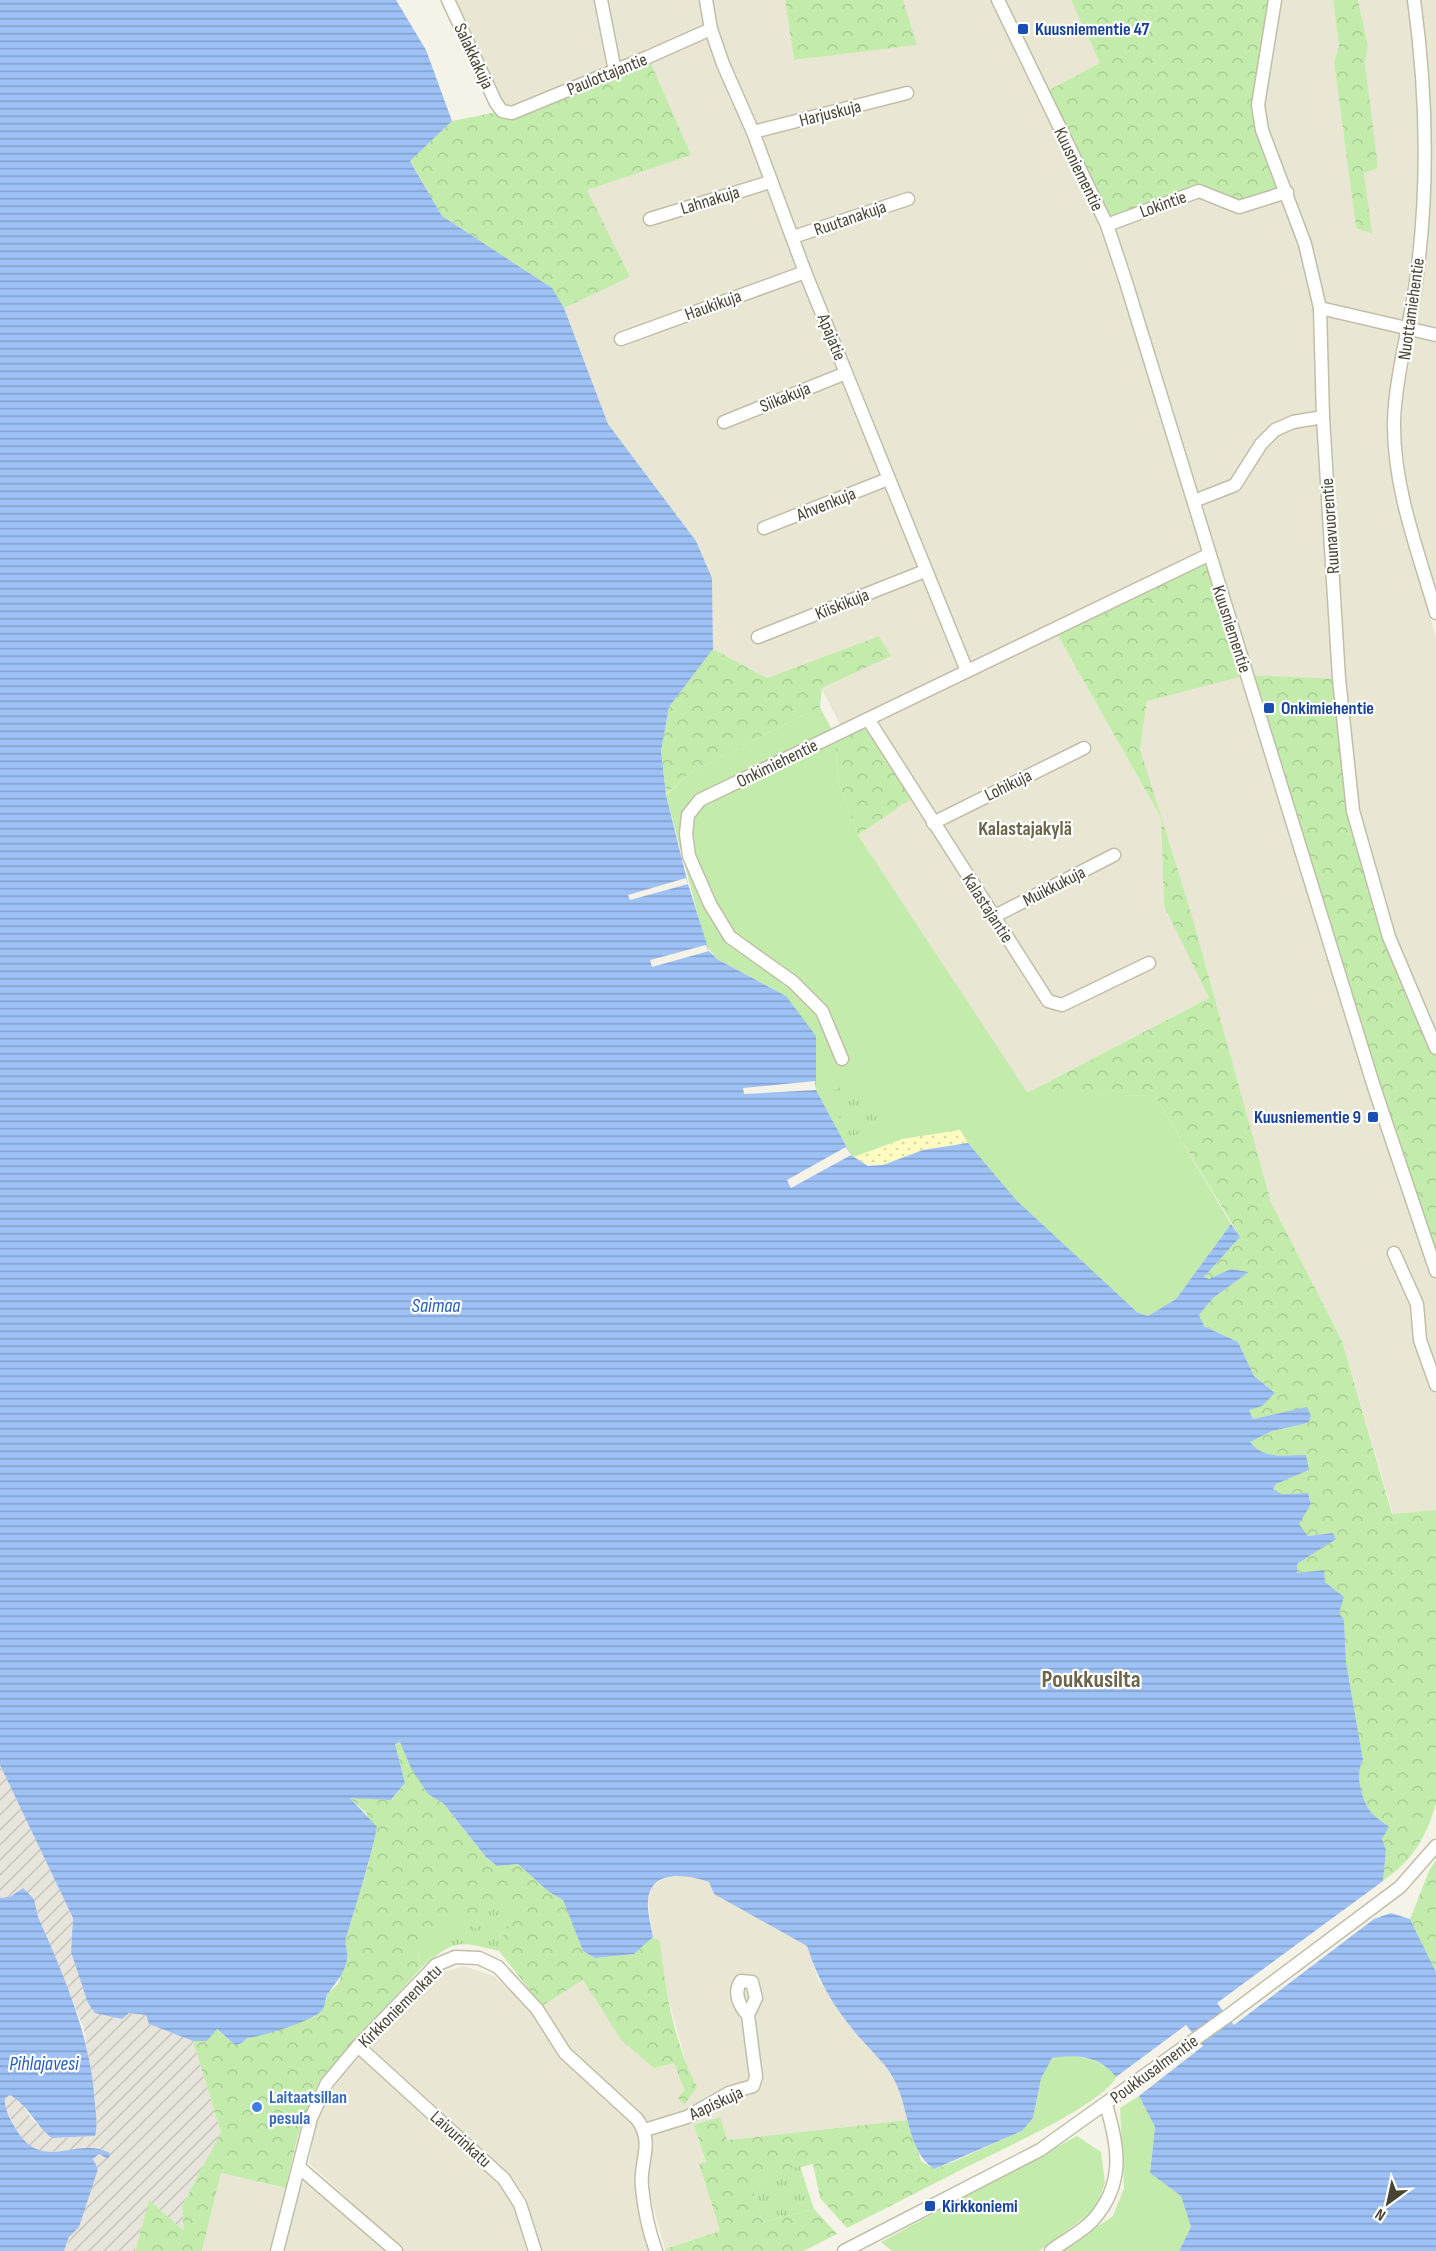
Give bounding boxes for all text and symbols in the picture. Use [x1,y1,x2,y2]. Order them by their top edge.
place label: Kuusniementie 47 [1035,19,1150,40]
street label: Salakkakuja [449,20,498,92]
marker: Kuusniementie 47 [1016,22,1030,36]
street label: Paulottajantie [564,49,650,100]
street label: Harjuskuja [797,96,863,131]
street label: Kuusniementie [1049,124,1108,214]
street label: Lahnakuja [678,182,742,219]
street label: Lokintie [1137,186,1189,223]
street label: Ruutanakuja [811,196,889,241]
street label: Nuottamiehentie [1394,257,1429,362]
street label: Haukikuja [682,286,744,325]
street label: Apajatie [812,310,850,364]
street label: Siikakuja [757,378,814,417]
street label: Ruunavuorentie [1317,477,1344,575]
street label: Ahvenkuja [793,483,859,526]
street label: Kuusniementie [1208,583,1255,675]
street label: Kiiskikuja [812,584,872,625]
place label: Onkimiehentie [1281,698,1374,719]
marker: Onkimiehentie [1262,701,1276,715]
street label: Onkimiehentie [733,735,821,792]
street label: Lohikuja [981,765,1035,806]
district label: Kalastajakylä [978,817,1072,841]
street label: Muikkukuja [1019,862,1089,911]
street label: Kalastajantie [958,870,1018,947]
place label: Kuusniementie 9 [1254,1107,1361,1128]
marker: Kuusniementie 9 [1366,1110,1380,1124]
water label: Saimaa [412,1294,460,1318]
district label: Poukkusilta [1041,1665,1141,1694]
street label: Kirkkoniemenkatu [354,1960,446,2052]
street label: Poukkusalmentie [1106,2031,1202,2108]
water label: Pihlajavesi [9,2052,80,2076]
street label: Aapiskuja [685,2082,746,2125]
place label: Laitaatsillan pesula [269,2087,347,2129]
marker: Laitaatsillan pesula [250,2100,264,2114]
street label: Laivurinkatu [426,2107,495,2172]
north arrow [1358,2173,1418,2233]
place label: Kirkkoniemi [942,2196,1018,2217]
marker: Kirkkoniemi [923,2199,937,2213]
text: N [1372,2204,1389,2225]

